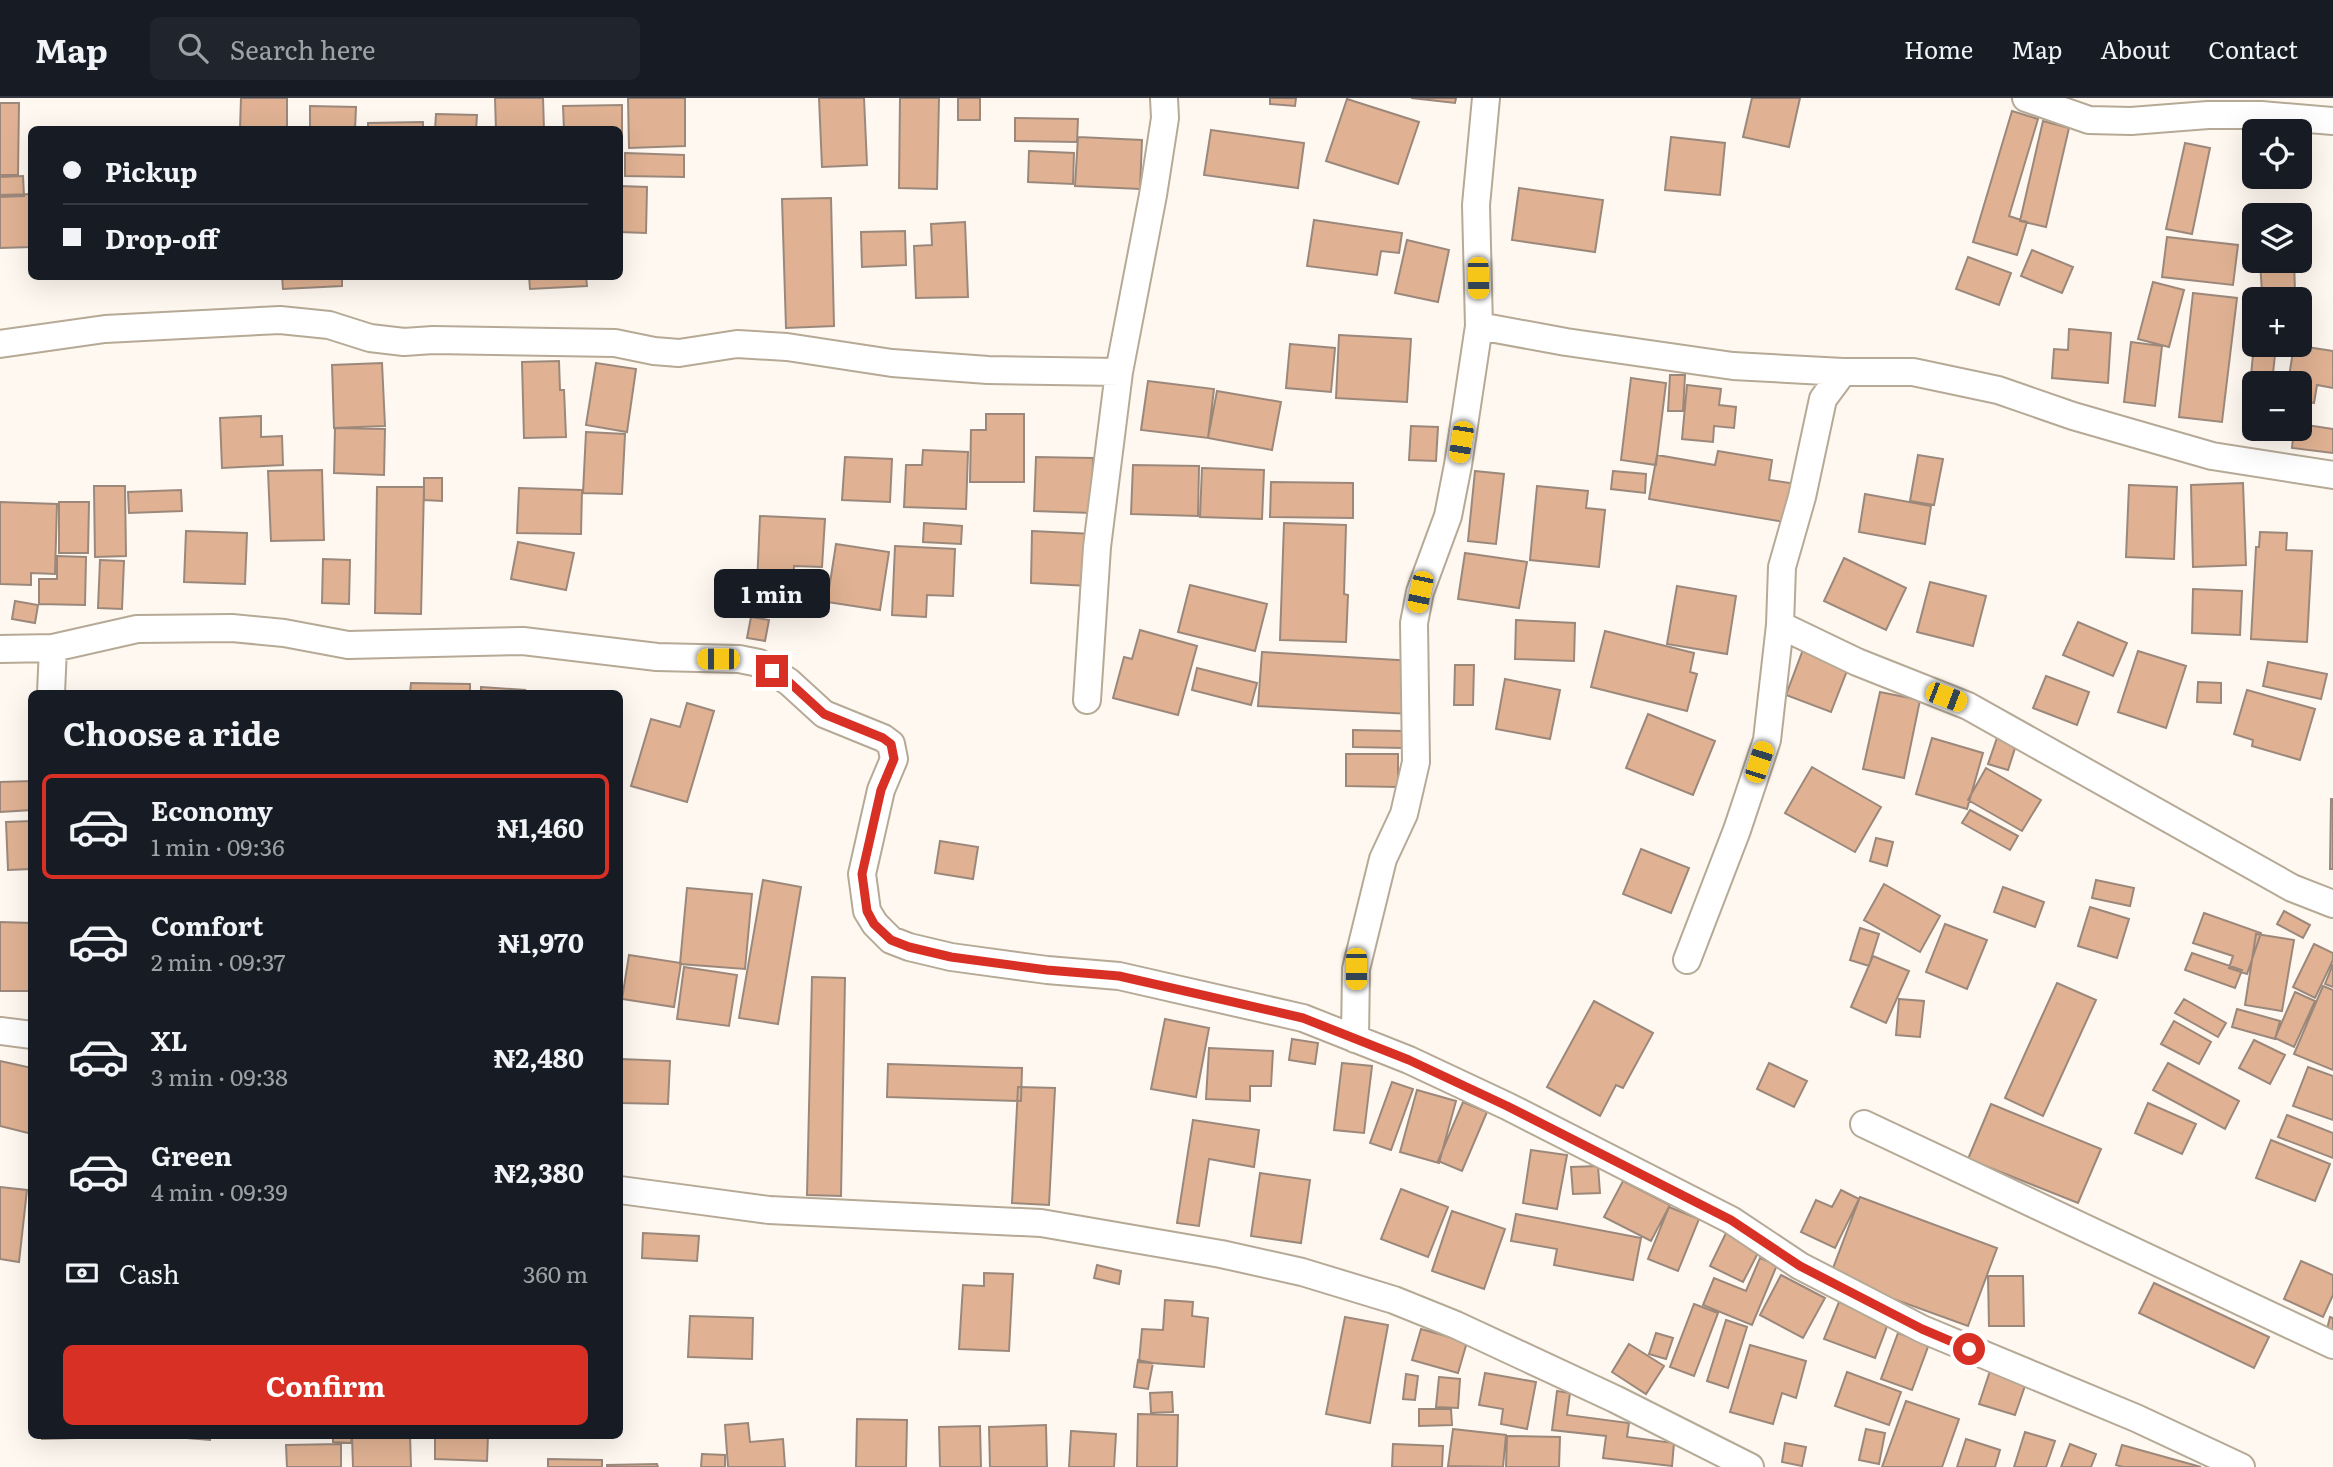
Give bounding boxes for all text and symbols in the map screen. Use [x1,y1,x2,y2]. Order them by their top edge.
search box [150,17,640,80]
text: Map [35,24,108,73]
icon: search [174,29,212,67]
text: Search here [230,29,376,68]
text: Home [1904,31,1973,66]
text: Map [2011,31,2062,66]
text: About [2100,31,2170,66]
text: Contact [2208,31,2298,66]
map controls [2242,119,2312,441]
button: locate [2242,119,2312,189]
text: Pickup [105,151,197,190]
button: layers [2242,203,2312,273]
text: Drop-off [105,218,218,257]
car [1468,257,1489,299]
button: + [2242,287,2312,357]
button: − [2242,371,2312,441]
car [1448,420,1475,464]
car [1406,569,1435,615]
callout: 1 min [714,570,830,618]
text: 1 min [741,576,803,610]
car [698,649,740,670]
route end [756,655,788,687]
car [1923,680,1970,714]
text: Choose a ride [63,708,280,756]
car [1743,739,1776,785]
text: Economy [151,790,273,829]
icon: car [67,795,130,858]
text: ₦1,460 [497,807,584,846]
text: 1 min · 09:36 [151,829,285,863]
text: Comfort [151,905,263,944]
icon: car [67,910,130,973]
text: ₦1,970 [498,922,584,961]
text: 2 min · 09:37 [151,944,286,978]
car [1346,948,1367,990]
text: XL [151,1020,188,1059]
icon: car [67,1025,130,1088]
text: ₦2,480 [494,1037,584,1076]
text: 3 min · 09:38 [151,1059,288,1093]
text: Green [151,1135,232,1174]
icon: car [67,1140,130,1203]
text: ₦2,380 [494,1152,584,1191]
text: 4 min · 09:39 [151,1174,288,1208]
text: Cash [119,1253,180,1292]
icon: cash [63,1254,101,1292]
text: 360 m [523,1256,588,1290]
route start [1953,1333,1985,1365]
button: Confirm [63,1345,588,1425]

